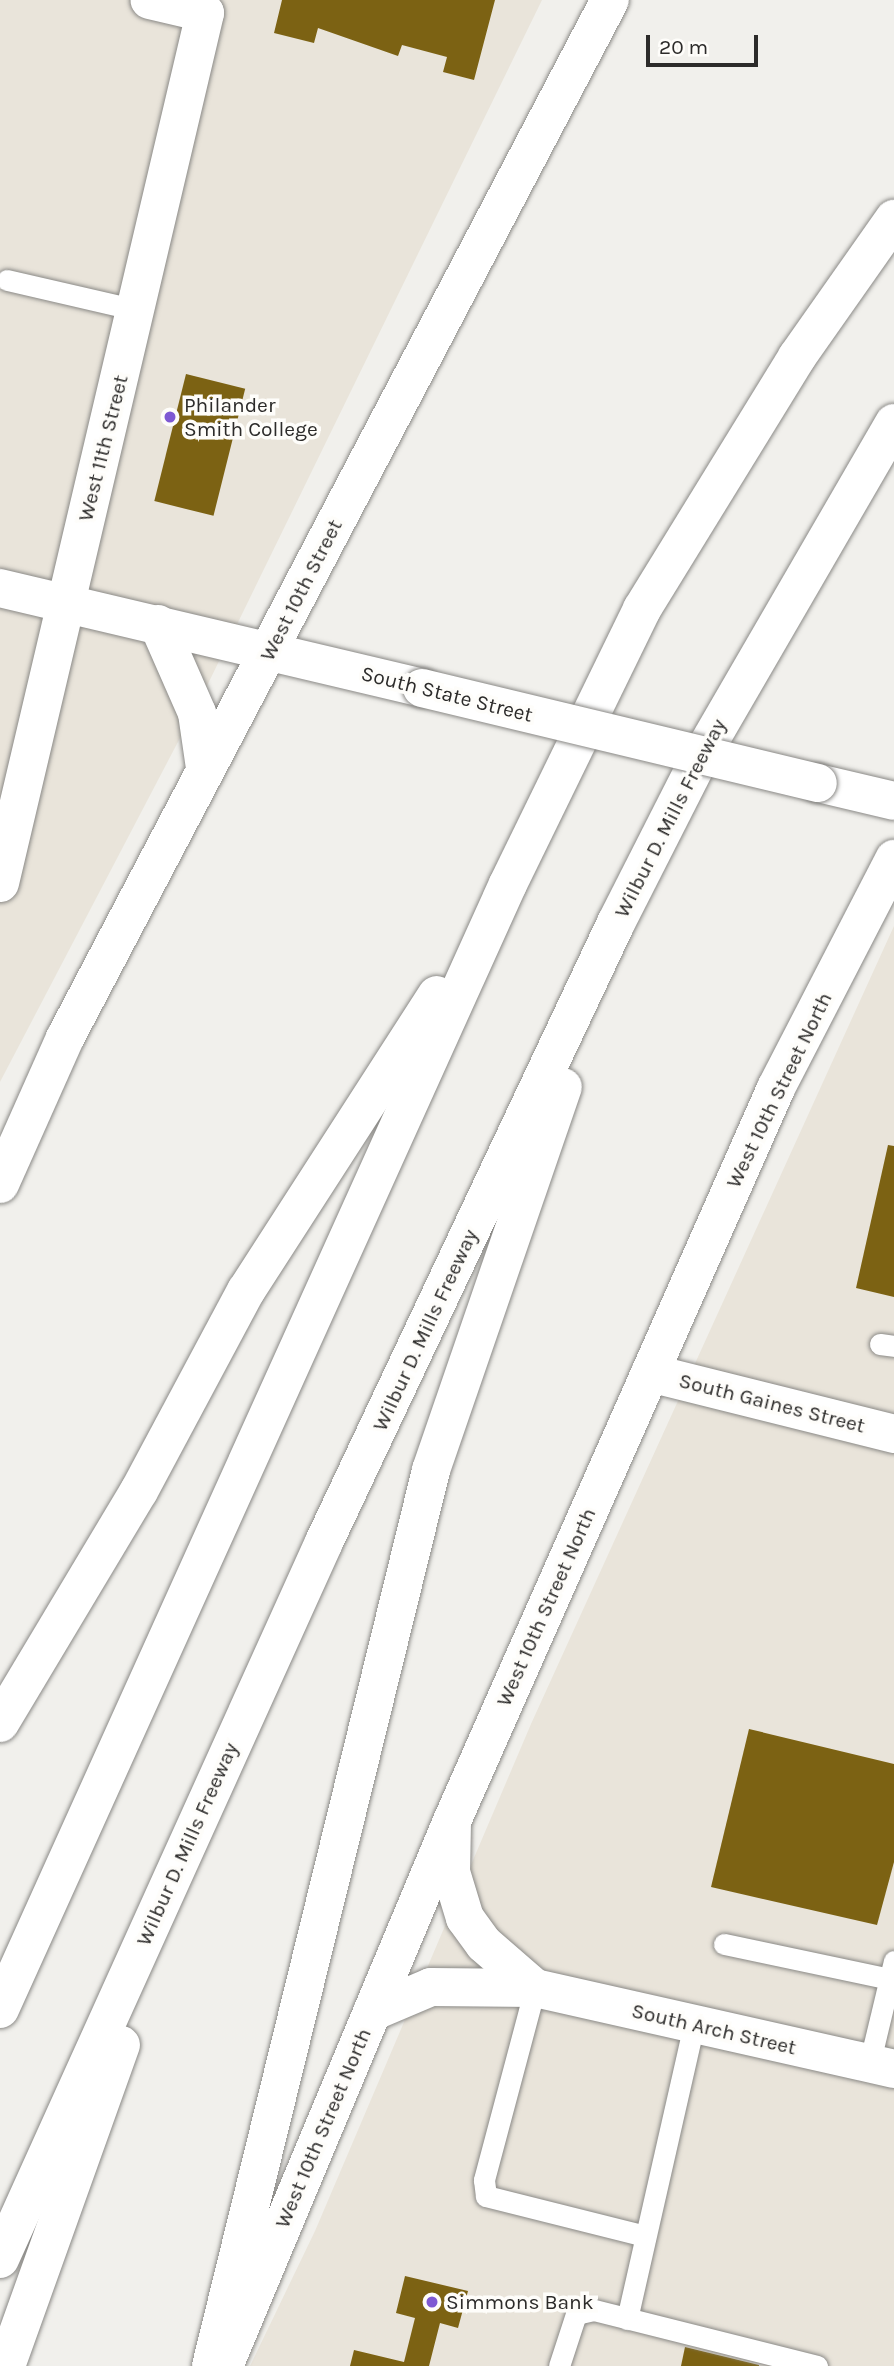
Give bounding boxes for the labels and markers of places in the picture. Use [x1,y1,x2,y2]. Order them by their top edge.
place label: Philander Smith College [184,392,318,442]
marker: Philander Smith College [162,409,178,425]
place label: Simmons Bank [446,2289,594,2315]
marker: Simmons Bank [424,2294,440,2310]

